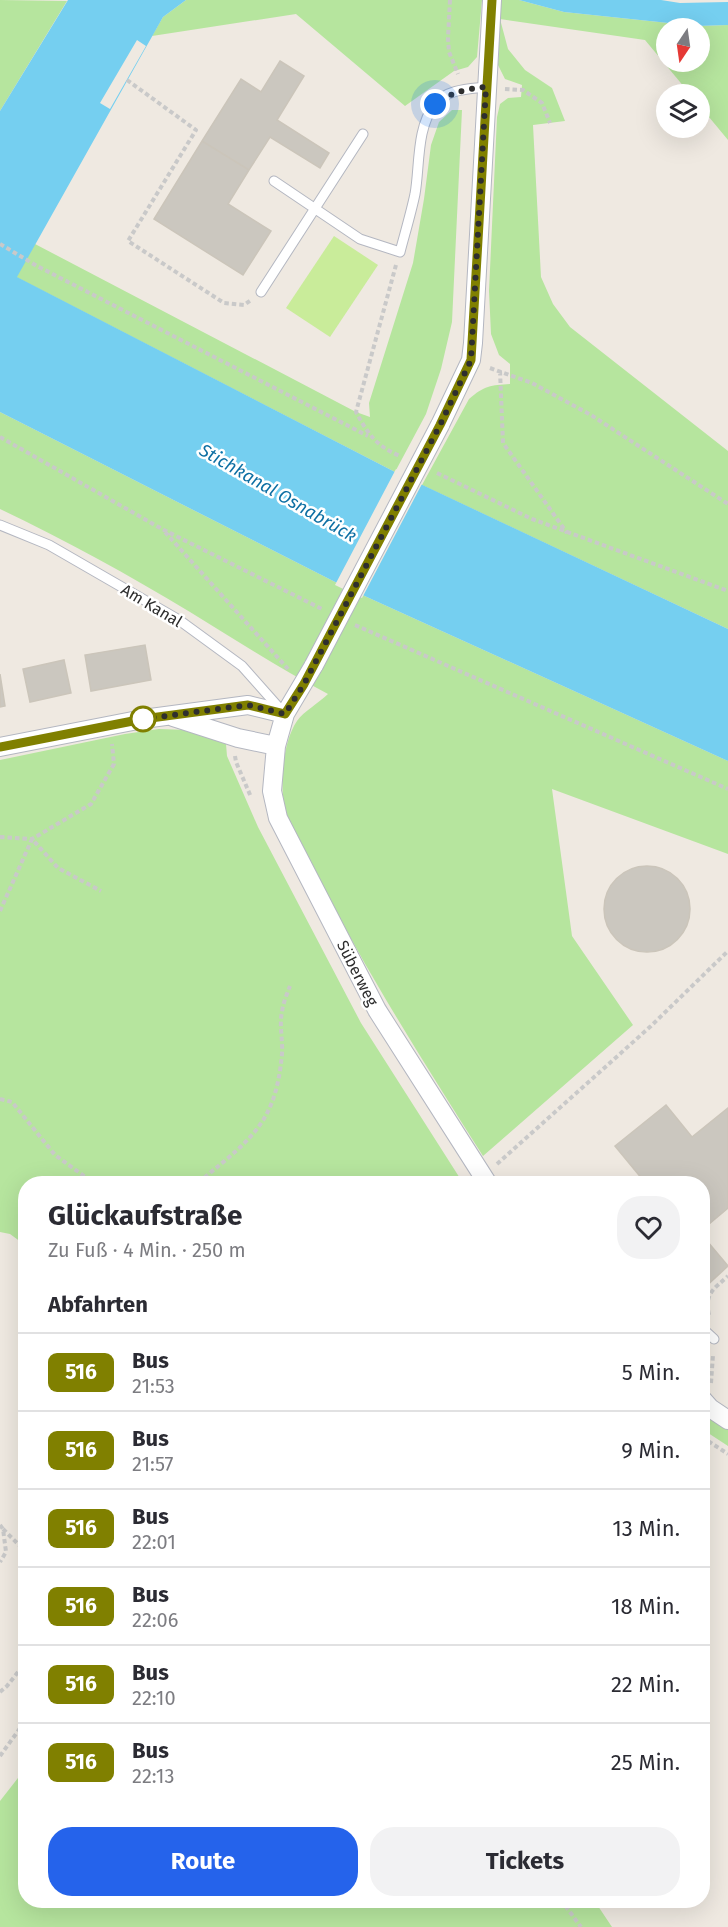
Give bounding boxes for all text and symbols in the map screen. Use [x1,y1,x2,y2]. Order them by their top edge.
north arrow [656,18,710,72]
map controls [656,18,710,138]
button: layers [656,84,710,138]
your location [420,89,450,119]
water label: Stichkanal Osnabrück [195,438,361,547]
street label: Am Kanal [118,580,186,631]
unlabelled marker [130,706,156,732]
street label: Süberweg [333,937,382,1010]
button: heart [617,1196,680,1259]
text: Glückaufstraße [48,1199,242,1232]
text: Zu Fuß · 4 Min. · 250 m [48,1238,246,1262]
text: Abfahrten [48,1291,148,1318]
text: Bus [132,1347,169,1374]
text: 516 [65,1359,97,1385]
text: 5 Min. [622,1359,680,1386]
text: 21:53 [132,1374,175,1398]
text: Bus [132,1425,169,1452]
text: 516 [65,1437,97,1463]
text: 9 Min. [621,1437,680,1464]
text: 21:57 [132,1452,173,1476]
text: Bus [132,1503,169,1530]
text: 516 [65,1515,97,1541]
text: 13 Min. [612,1515,680,1542]
text: 22:01 [132,1530,176,1554]
text: Bus [132,1581,169,1608]
text: 516 [65,1593,97,1619]
text: 18 Min. [611,1593,680,1620]
text: 22:06 [132,1608,178,1632]
text: Bus [132,1659,169,1686]
text: 516 [65,1671,97,1697]
text: 22 Min. [611,1671,680,1698]
text: 22:10 [132,1686,176,1710]
text: Bus [132,1737,169,1764]
text: 516 [65,1749,97,1775]
text: 25 Min. [611,1749,680,1776]
text: 22:13 [132,1764,174,1788]
button: Route [48,1827,358,1896]
button: Tickets [370,1827,680,1896]

